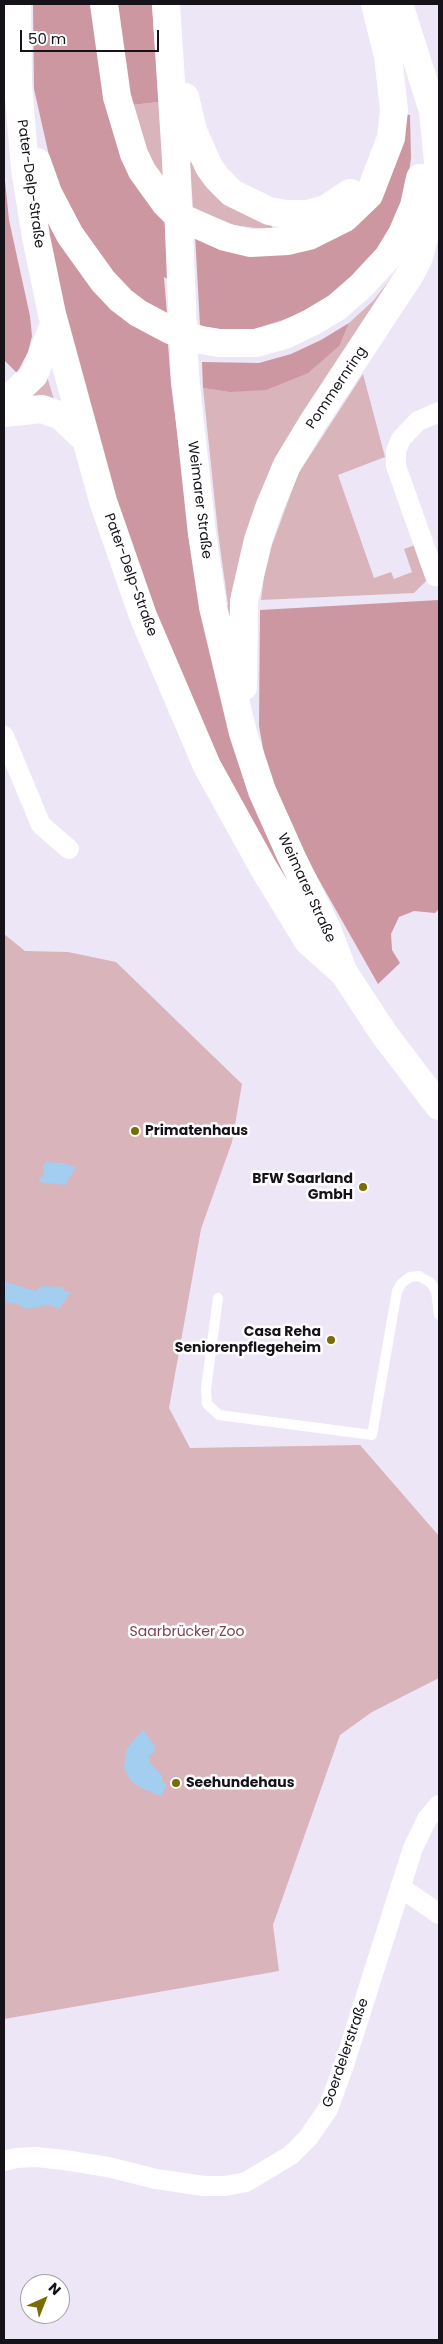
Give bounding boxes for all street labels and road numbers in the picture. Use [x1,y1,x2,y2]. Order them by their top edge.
street label: Pater-Delp-Straße [13,119,47,249]
street label: Pommernring [303,344,371,432]
street label: Weimarer Straße [183,440,215,560]
street label: Pater-Delp-Straße [100,511,160,639]
street label: Weimarer Straße [273,831,339,945]
street label: Goerdelerstraße [319,1996,373,2110]

